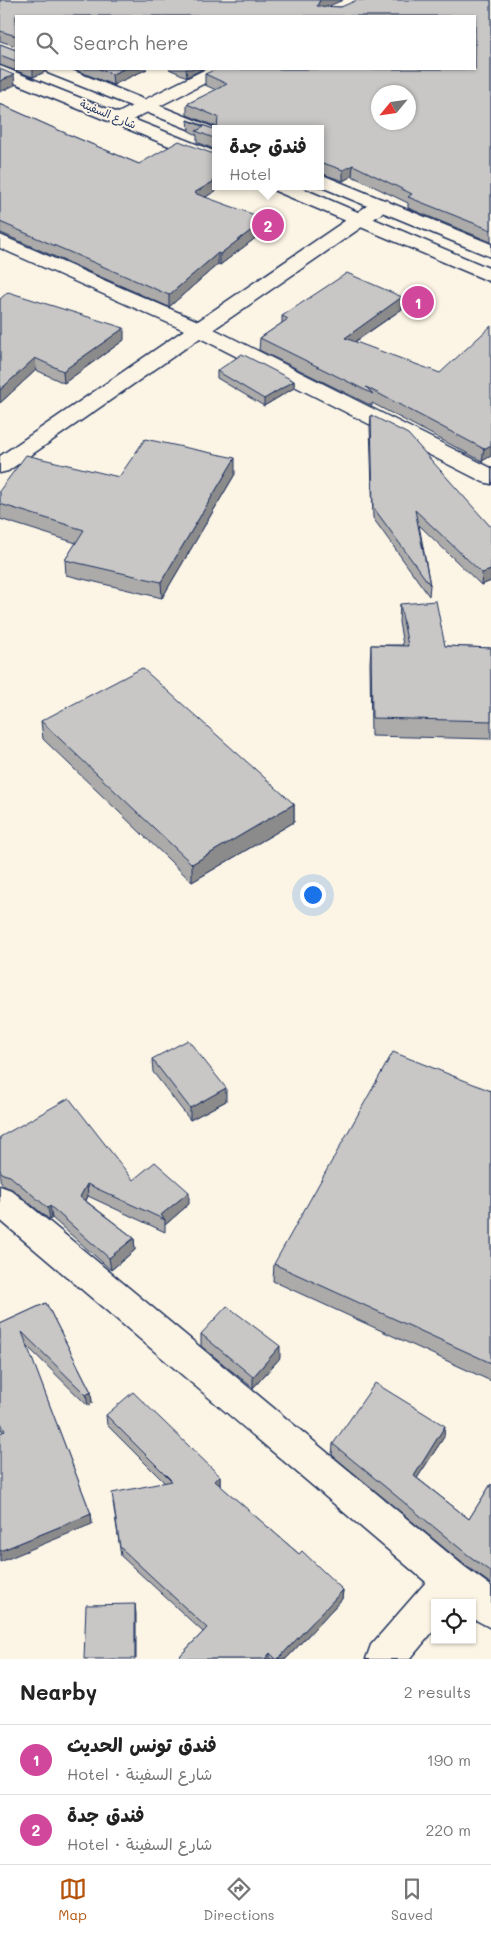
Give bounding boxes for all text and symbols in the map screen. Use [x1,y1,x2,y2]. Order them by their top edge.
search box [15,15,476,70]
icon: search [33,29,61,57]
text: Search here [73,30,189,55]
north arrow [371,85,416,130]
street label: شارع السفينة [77,95,139,133]
popup [212,125,324,190]
text: فندق جدة [229,133,307,158]
text: Hotel [229,163,271,184]
pin: 2 [252,206,284,244]
pin: 1 [402,283,434,321]
your location [300,882,326,908]
map controls [431,1599,476,1644]
button: locate [431,1599,476,1644]
text: Nearby [20,1678,97,1705]
text: 2 results [404,1681,471,1702]
text: فندق تونس الحديث [67,1732,217,1757]
text: 1 [32,1749,40,1770]
text: 190 m [427,1749,471,1770]
text: Hotel · شارع السفينة [67,1763,213,1784]
text: فندق جدة [67,1802,144,1827]
text: 2 [32,1819,40,1840]
text: 220 m [425,1819,471,1840]
text: Hotel · شارع السفينة [67,1833,213,1854]
tab: Map [58,1875,87,1924]
tab: Directions [203,1875,275,1924]
tab: Saved [391,1875,433,1924]

